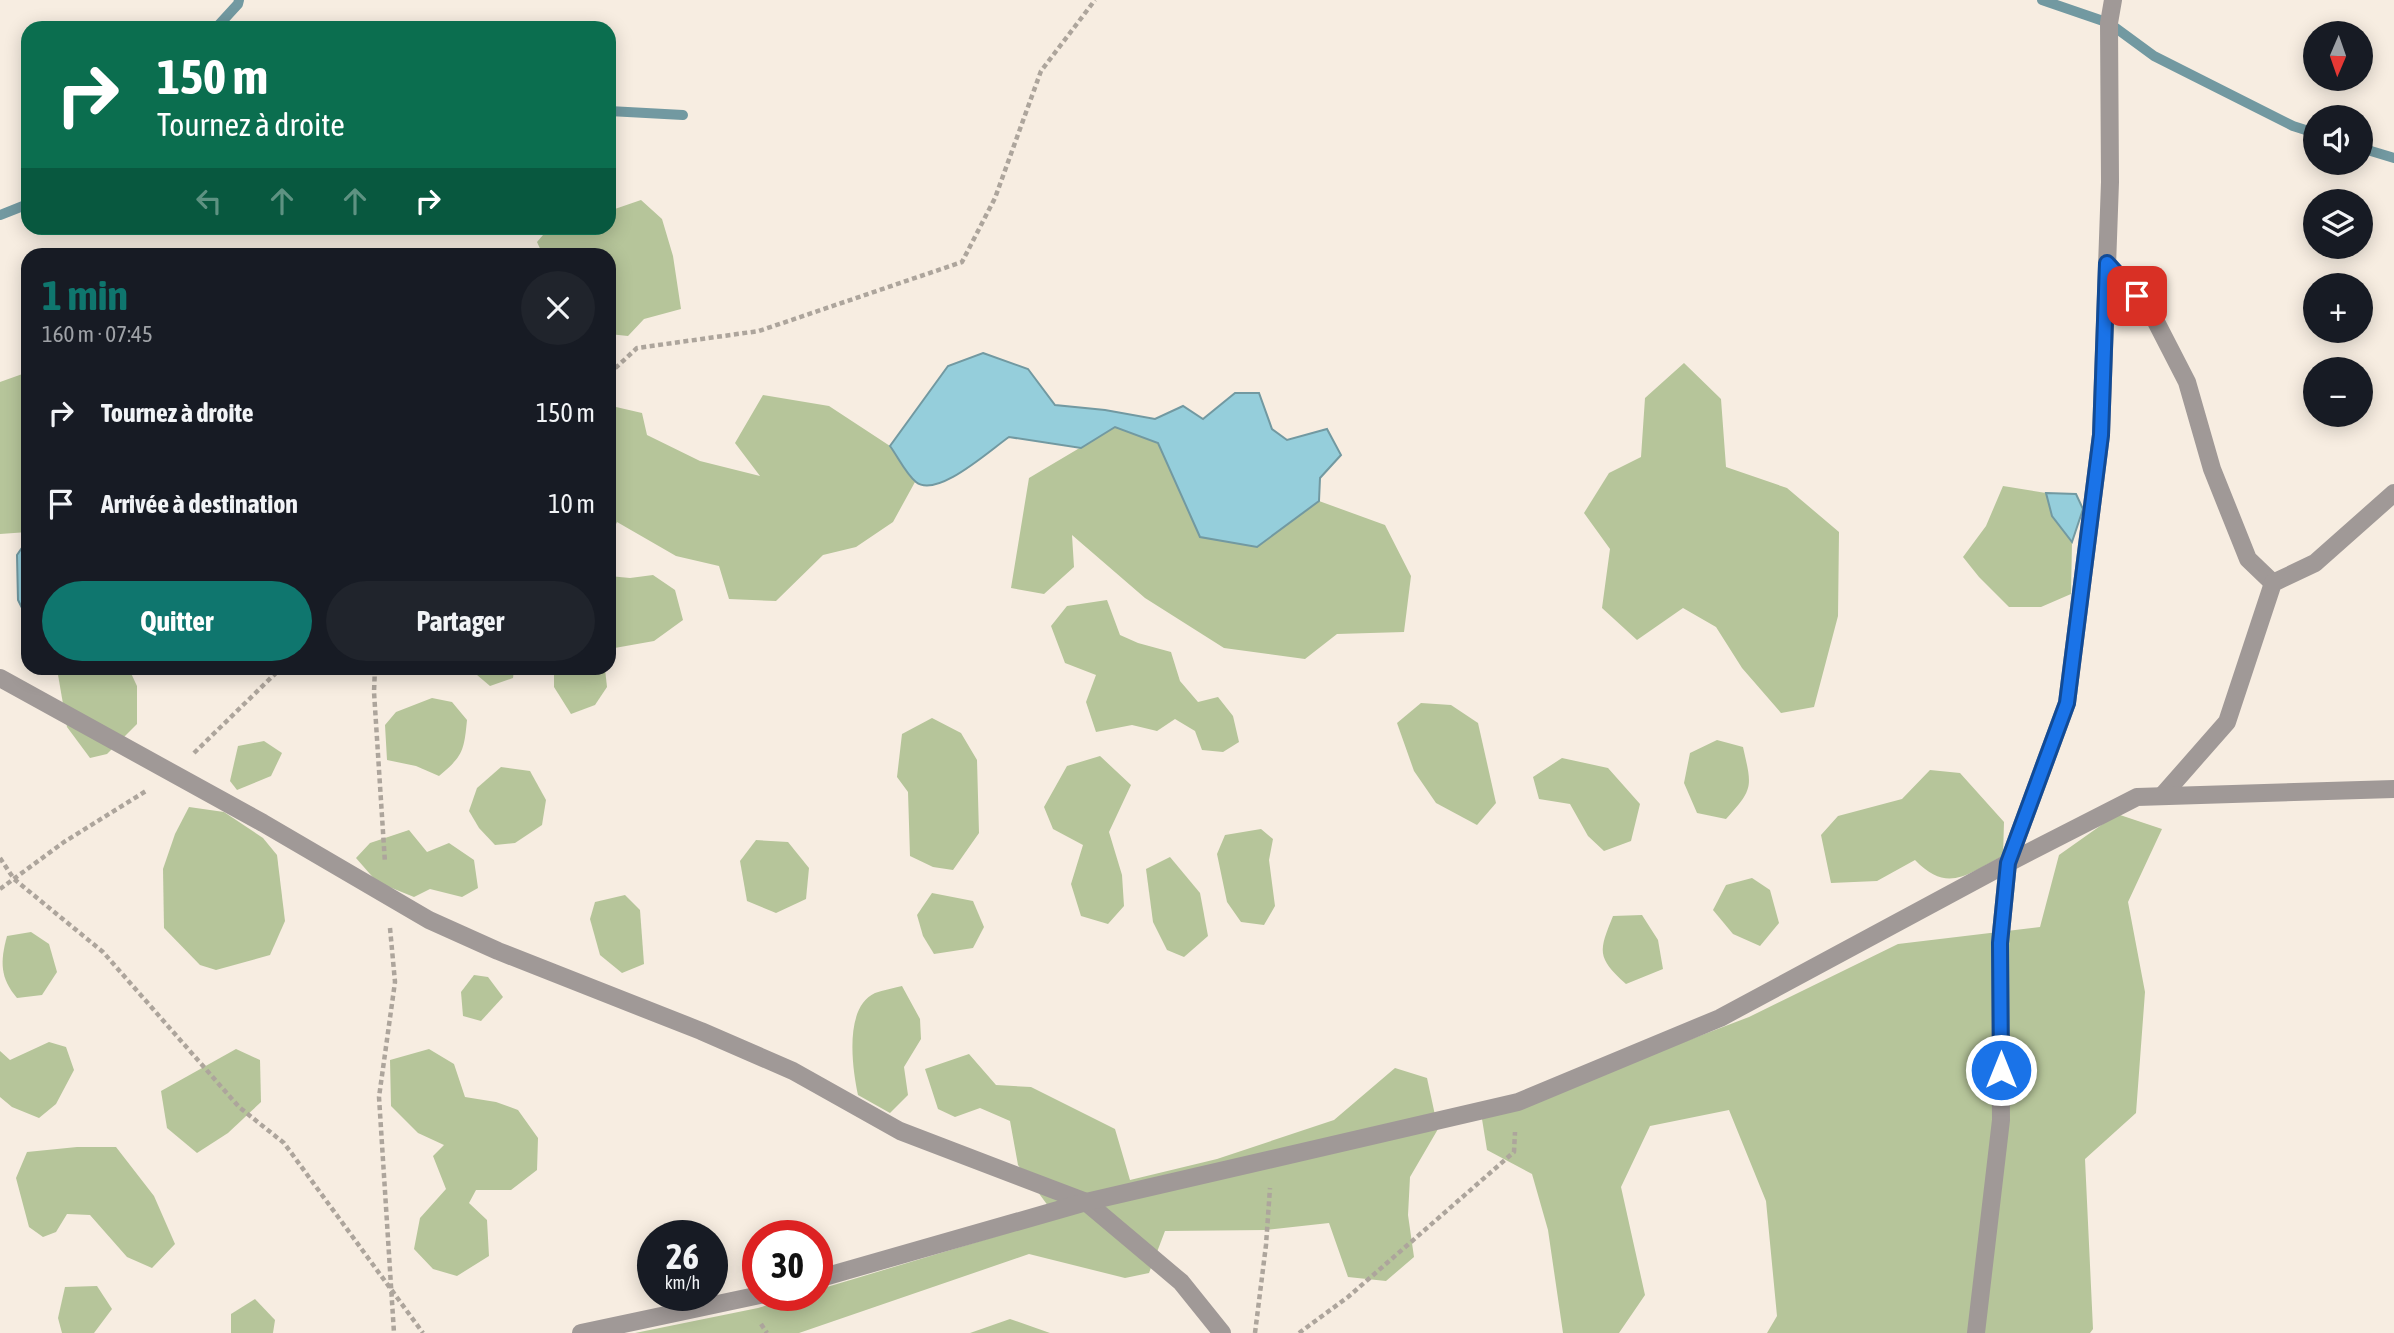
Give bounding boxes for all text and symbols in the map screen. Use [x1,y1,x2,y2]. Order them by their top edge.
north arrow [2303,21,2373,91]
map controls [2303,21,2373,427]
text: 150 m [157,48,268,104]
icon: right [42,49,133,140]
button: sound [2303,105,2373,175]
text: Tournez à droite [157,106,345,143]
icon: left [190,182,228,220]
icon: ahead [263,182,301,220]
icon: ahead [336,182,374,220]
icon: right [409,182,447,220]
button: layers [2303,189,2373,259]
pin [2107,266,2167,326]
text: 1 min [42,271,128,319]
button: close [521,271,595,345]
button: + [2303,273,2373,343]
icon: arrive [2118,277,2156,315]
text: 160 m · 07:45 [42,321,153,347]
button: − [2303,357,2373,427]
icon: right [42,394,80,432]
text: Tournez à droite [101,398,254,428]
text: 150 m [536,398,595,428]
icon: arrive [42,485,80,523]
text: Arrivée à destination [101,489,298,519]
text: 10 m [548,489,595,519]
button: Quitter [42,581,312,661]
button: Partager [326,581,595,661]
position arrow [1964,1033,2038,1107]
speed limit sign: 30 [742,1220,833,1311]
text: 26 [666,1236,699,1276]
text: km/h [665,1272,700,1293]

